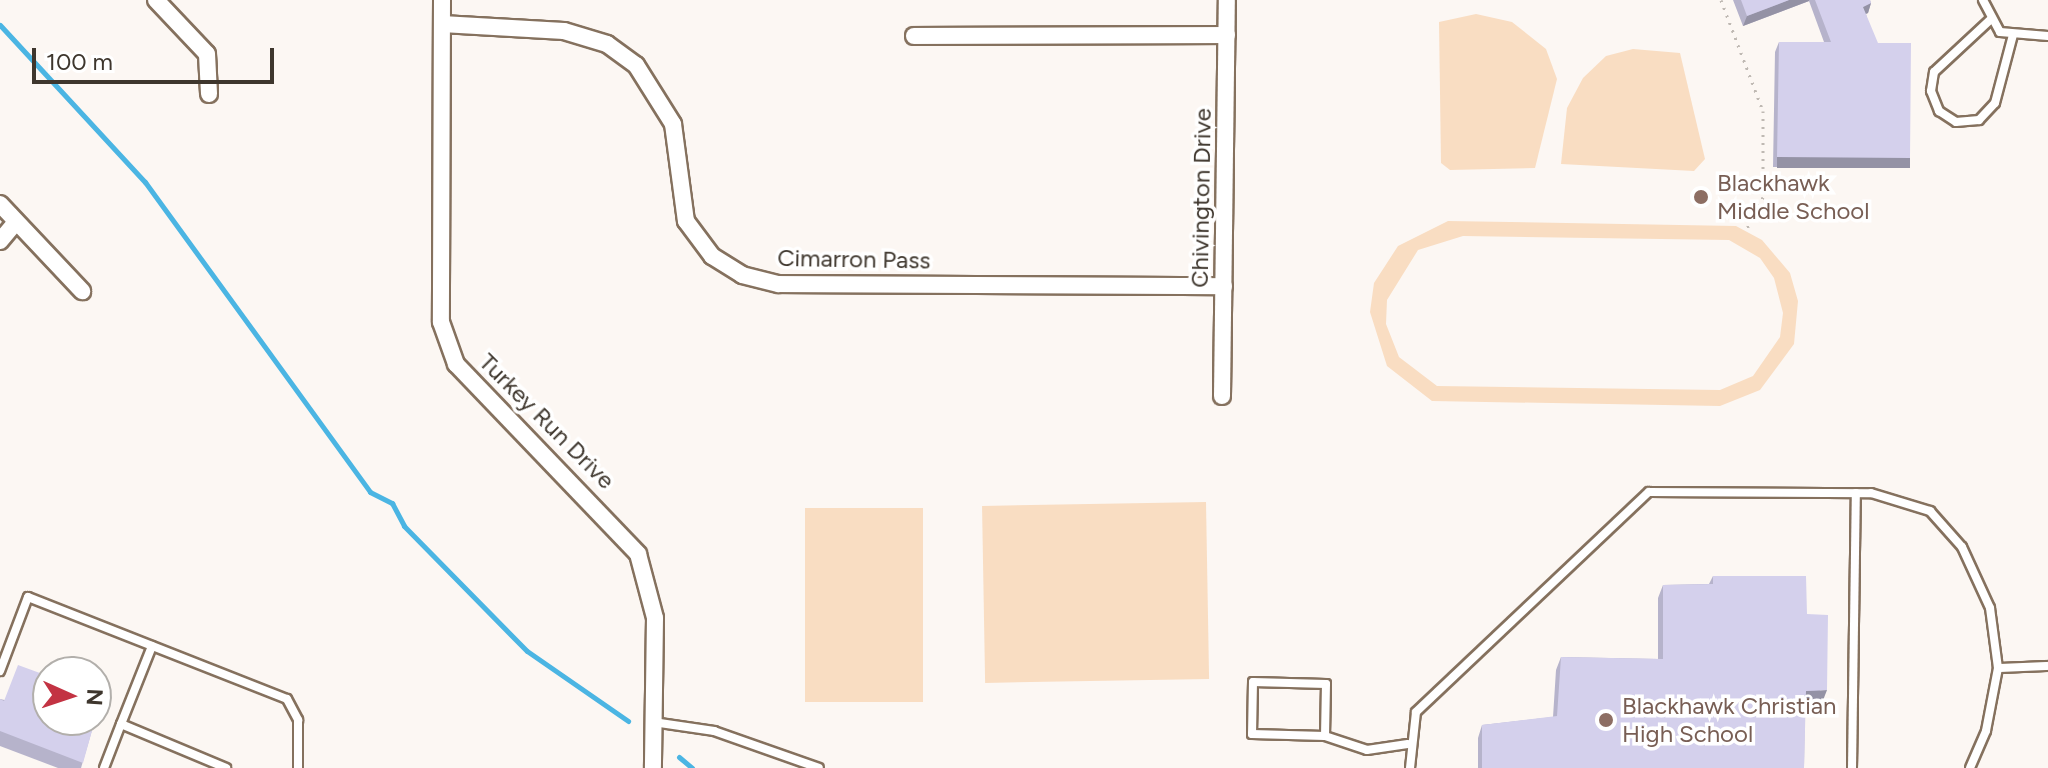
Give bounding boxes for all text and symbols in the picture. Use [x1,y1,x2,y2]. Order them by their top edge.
scale bar [36,32,278,82]
text: 100 m [46,47,113,76]
street label: Chivington Drive [1185,108,1217,288]
place label: Blackhawk Middle School [1717,169,1870,225]
marker: Blackhawk Middle School [1692,188,1710,206]
street label: Cimarron Pass [777,243,931,275]
street label: Turkey Run Drive [473,347,621,495]
north arrow [32,656,112,736]
text: N [81,688,108,706]
place label: Blackhawk Christian High School [1622,692,1836,748]
marker: Blackhawk Christian High School [1597,711,1615,729]

